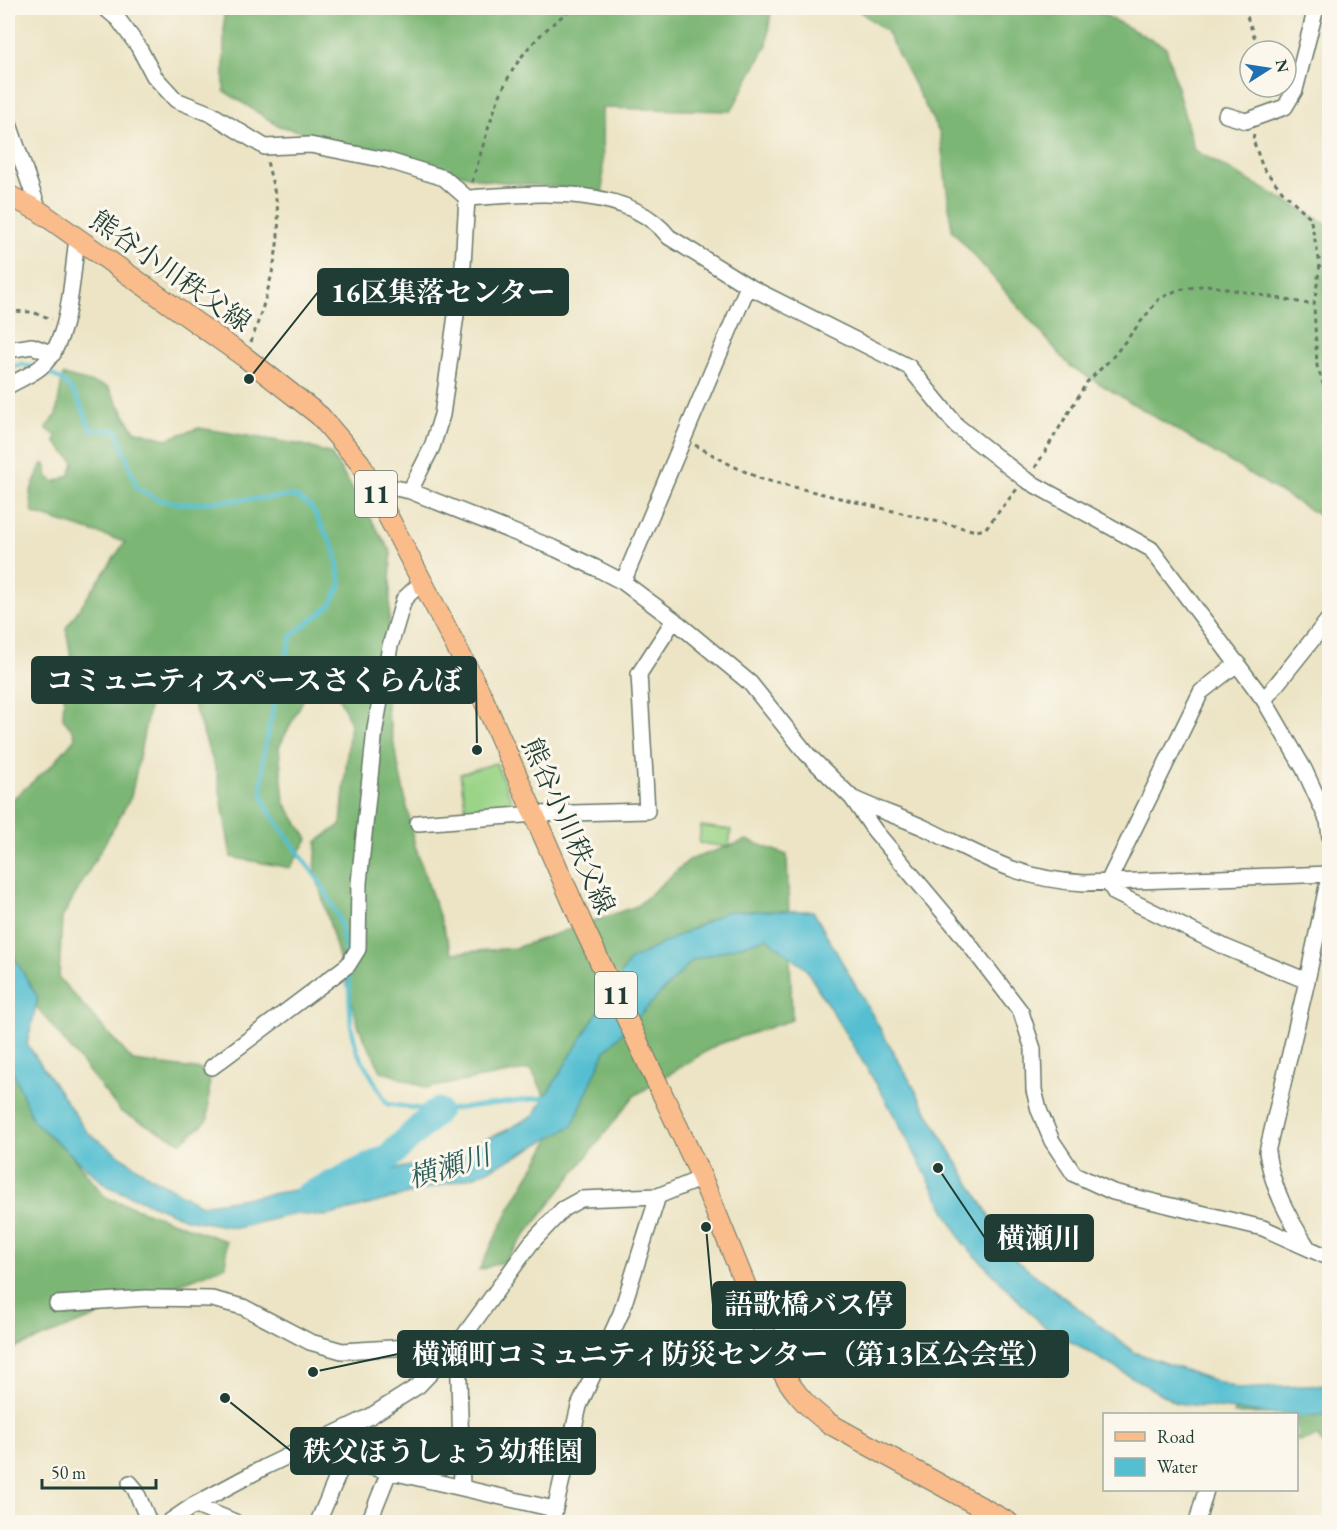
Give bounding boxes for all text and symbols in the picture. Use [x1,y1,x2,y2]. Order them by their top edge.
north arrow [1238,39,1298,99]
text: N [1271,57,1294,75]
street label: 熊谷小川秩父線 [84,202,258,340]
callout: 16区集落センター [318,269,568,315]
text: 16区集落センター [331,274,555,310]
road number: 11 [355,471,397,517]
callout: コミュニティスペースさくらんぼ [32,657,476,703]
text: コミュニティスペースさくらんぼ [46,662,462,698]
street label: 熊谷小川秩父線 [515,733,623,919]
road number: 11 [595,972,637,1018]
water label: 横瀬川 [404,1136,497,1195]
callout: 横瀬川 [985,1215,1093,1261]
text: 横瀬川 [997,1220,1081,1256]
callout: 語歌橋バス停 [713,1282,905,1328]
text: 語歌橋バス停 [725,1286,893,1322]
callout: 横瀬町コミュニティ防災センター（第13区公会堂） [398,1331,1068,1377]
text: 横瀬町コミュニティ防災センター（第13区公会堂） [412,1336,1054,1372]
legend [1103,1413,1298,1491]
text: Road [1157,1425,1196,1448]
callout: 秩父ほうしょう幼稚園 [291,1428,595,1474]
text: 秩父ほうしょう幼稚園 [303,1433,583,1469]
scale bar [42,1452,156,1490]
text: Water [1157,1455,1198,1478]
text: 50 m [51,1461,86,1484]

